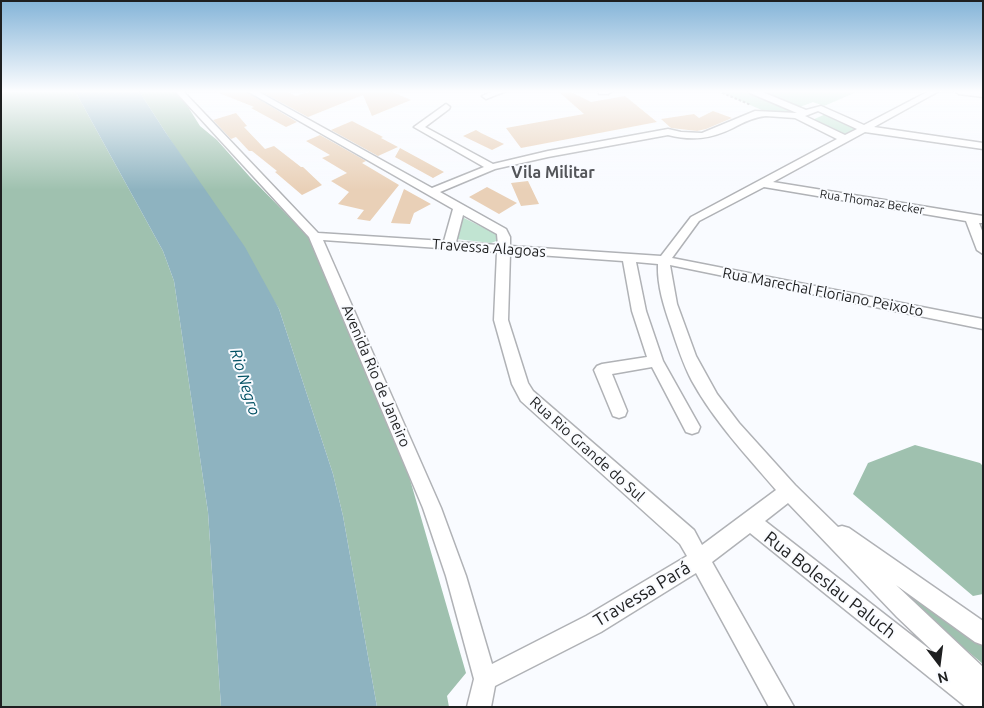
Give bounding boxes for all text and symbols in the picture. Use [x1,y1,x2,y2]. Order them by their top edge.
district label: Vila Militar [511,163,595,183]
street label: Rua Thomaz Becker [819,187,925,217]
street label: Travessa Alagoas [432,235,546,261]
street label: Rua Marechal Floriano Peixoto [721,264,925,320]
street label: Avenida Rio de Janeiro [338,302,414,450]
water label: Rio Negro [226,346,264,418]
street label: Rua Rio Grande do Sul [526,393,648,505]
street label: Rua Boleslau Paluch [760,527,900,643]
street label: Travessa Pará [590,557,694,631]
north arrow [914,638,964,688]
text: N [936,668,950,687]

